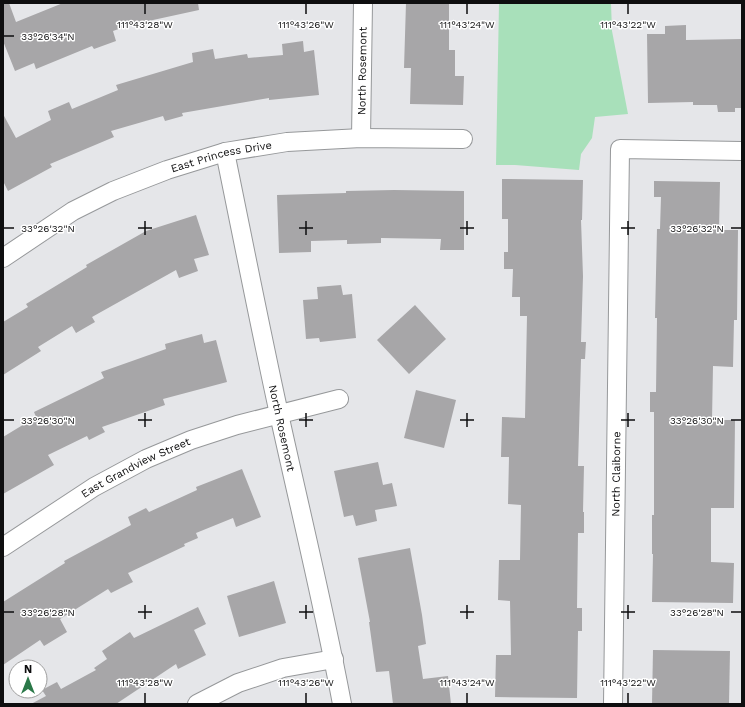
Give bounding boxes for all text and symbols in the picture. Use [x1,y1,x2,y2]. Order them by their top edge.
text: 111°43'28"W [117,19,173,30]
text: 111°43'26"W [278,19,334,30]
text: 111°43'24"W [439,19,495,30]
text: 111°43'22"W [600,19,656,30]
street label: North Rosemont [355,26,370,115]
text: 33°26'34"N [21,31,75,42]
street label: East Princess Drive [169,139,273,175]
text: 33°26'32"N [21,223,75,234]
text: 33°26'32"N [670,223,724,234]
street label: North Rosemont [266,384,298,473]
text: 33°26'30"N [21,415,75,426]
text: 33°26'30"N [670,415,724,426]
street label: North Claiborne [609,431,623,517]
street label: East Grandview Street [79,435,193,501]
text: 33°26'28"N [21,607,75,618]
text: 33°26'28"N [670,607,724,618]
north arrow [8,659,48,699]
text: N [24,663,32,676]
text: 111°43'28"W [117,677,173,688]
text: 111°43'26"W [278,677,334,688]
text: 111°43'24"W [439,677,495,688]
text: 111°43'22"W [600,677,656,688]

